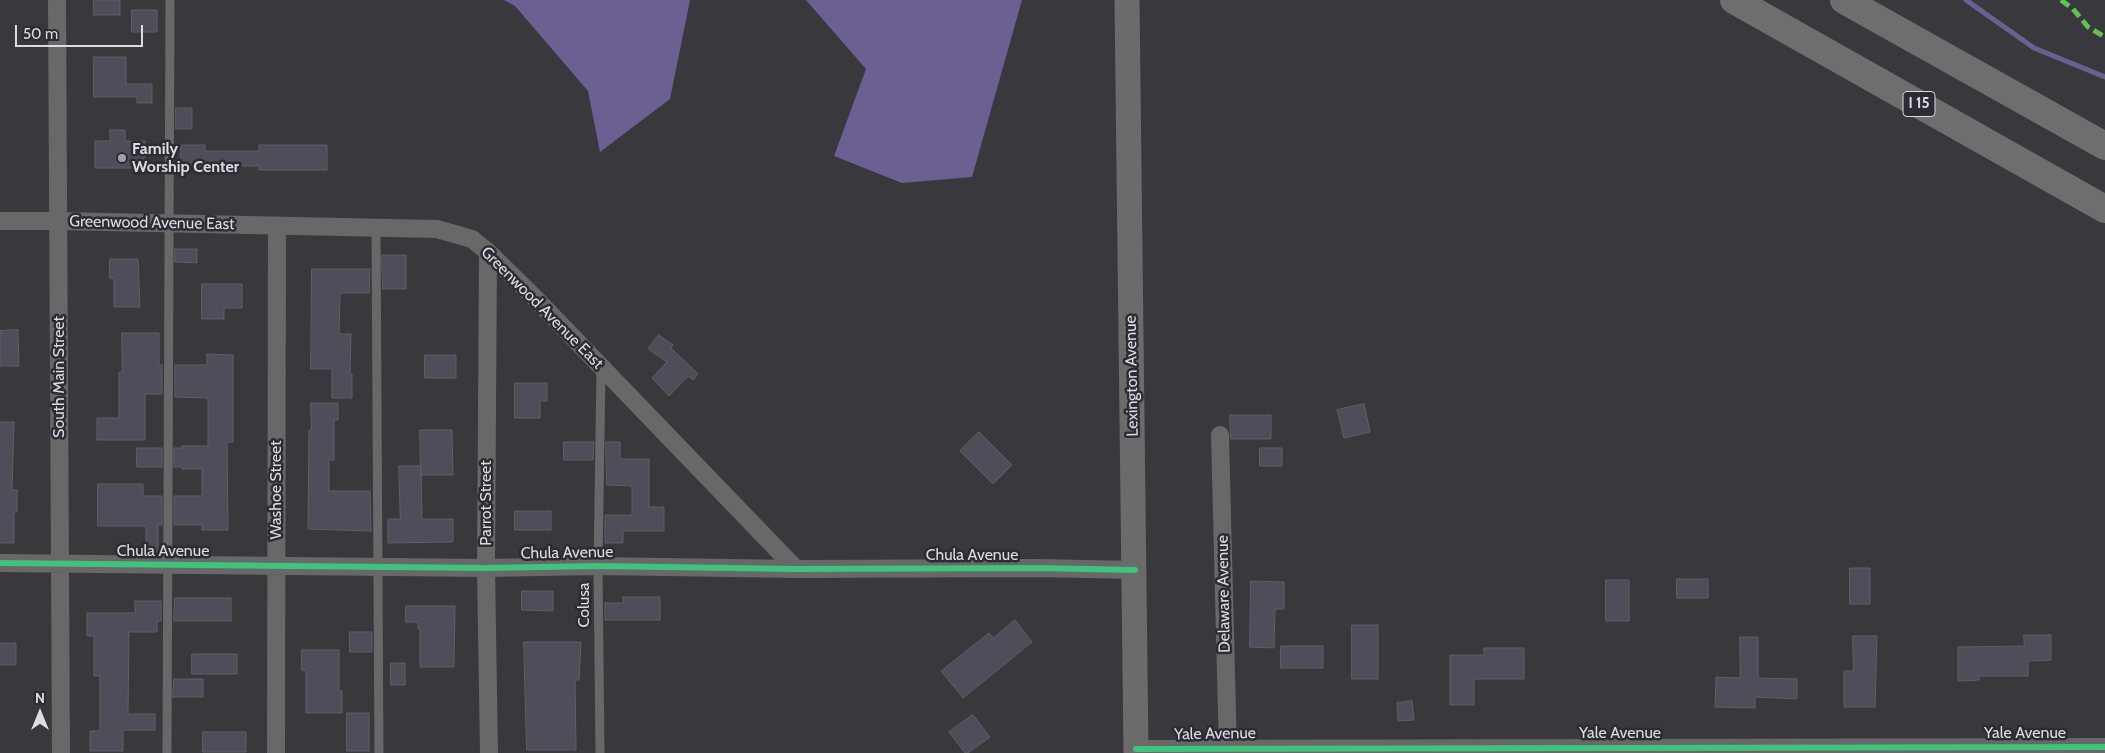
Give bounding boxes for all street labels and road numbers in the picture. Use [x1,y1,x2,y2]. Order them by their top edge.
road number: I 15 [1903,92,1935,116]
street label: Greenwood Avenue East [69,212,235,234]
street label: Greenwood Avenue East [477,243,607,373]
street label: Lexington Avenue [1121,315,1143,437]
street label: South Main Street [49,316,69,438]
street label: Washoe Street [266,440,286,540]
street label: Parrot Street [476,460,496,546]
street label: Delaware Avenue [1213,535,1235,653]
street label: Chula Avenue [117,541,209,561]
street label: Chula Avenue [520,543,614,563]
street label: Chula Avenue [926,545,1018,565]
street label: Colusa [574,583,594,627]
street label: Yale Avenue [1579,723,1661,743]
street label: Yale Avenue [1984,723,2066,743]
street label: Yale Avenue [1174,724,1256,744]

